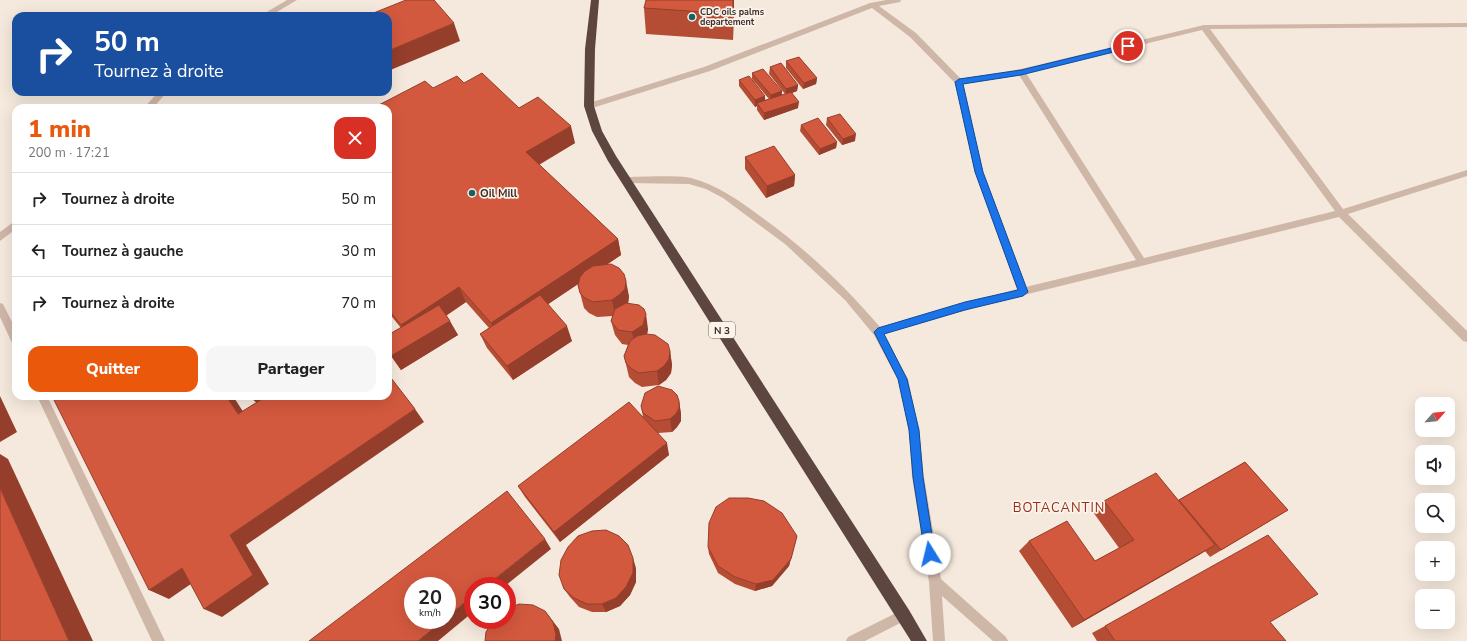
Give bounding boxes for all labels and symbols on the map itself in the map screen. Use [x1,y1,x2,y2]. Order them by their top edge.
place label: CDC oils palms departement [700,6,765,28]
marker: CDC oils palms departement [687,12,697,22]
pin [1111,29,1145,63]
place label: Oil Mill [480,186,518,201]
marker: Oil Mill [467,188,477,198]
road number: N 3 [709,322,735,338]
north arrow [1415,397,1455,437]
district label: BOTACANTIN [1013,499,1105,517]
position arrow [909,533,951,575]
speed limit sign: 30 [464,577,516,629]

